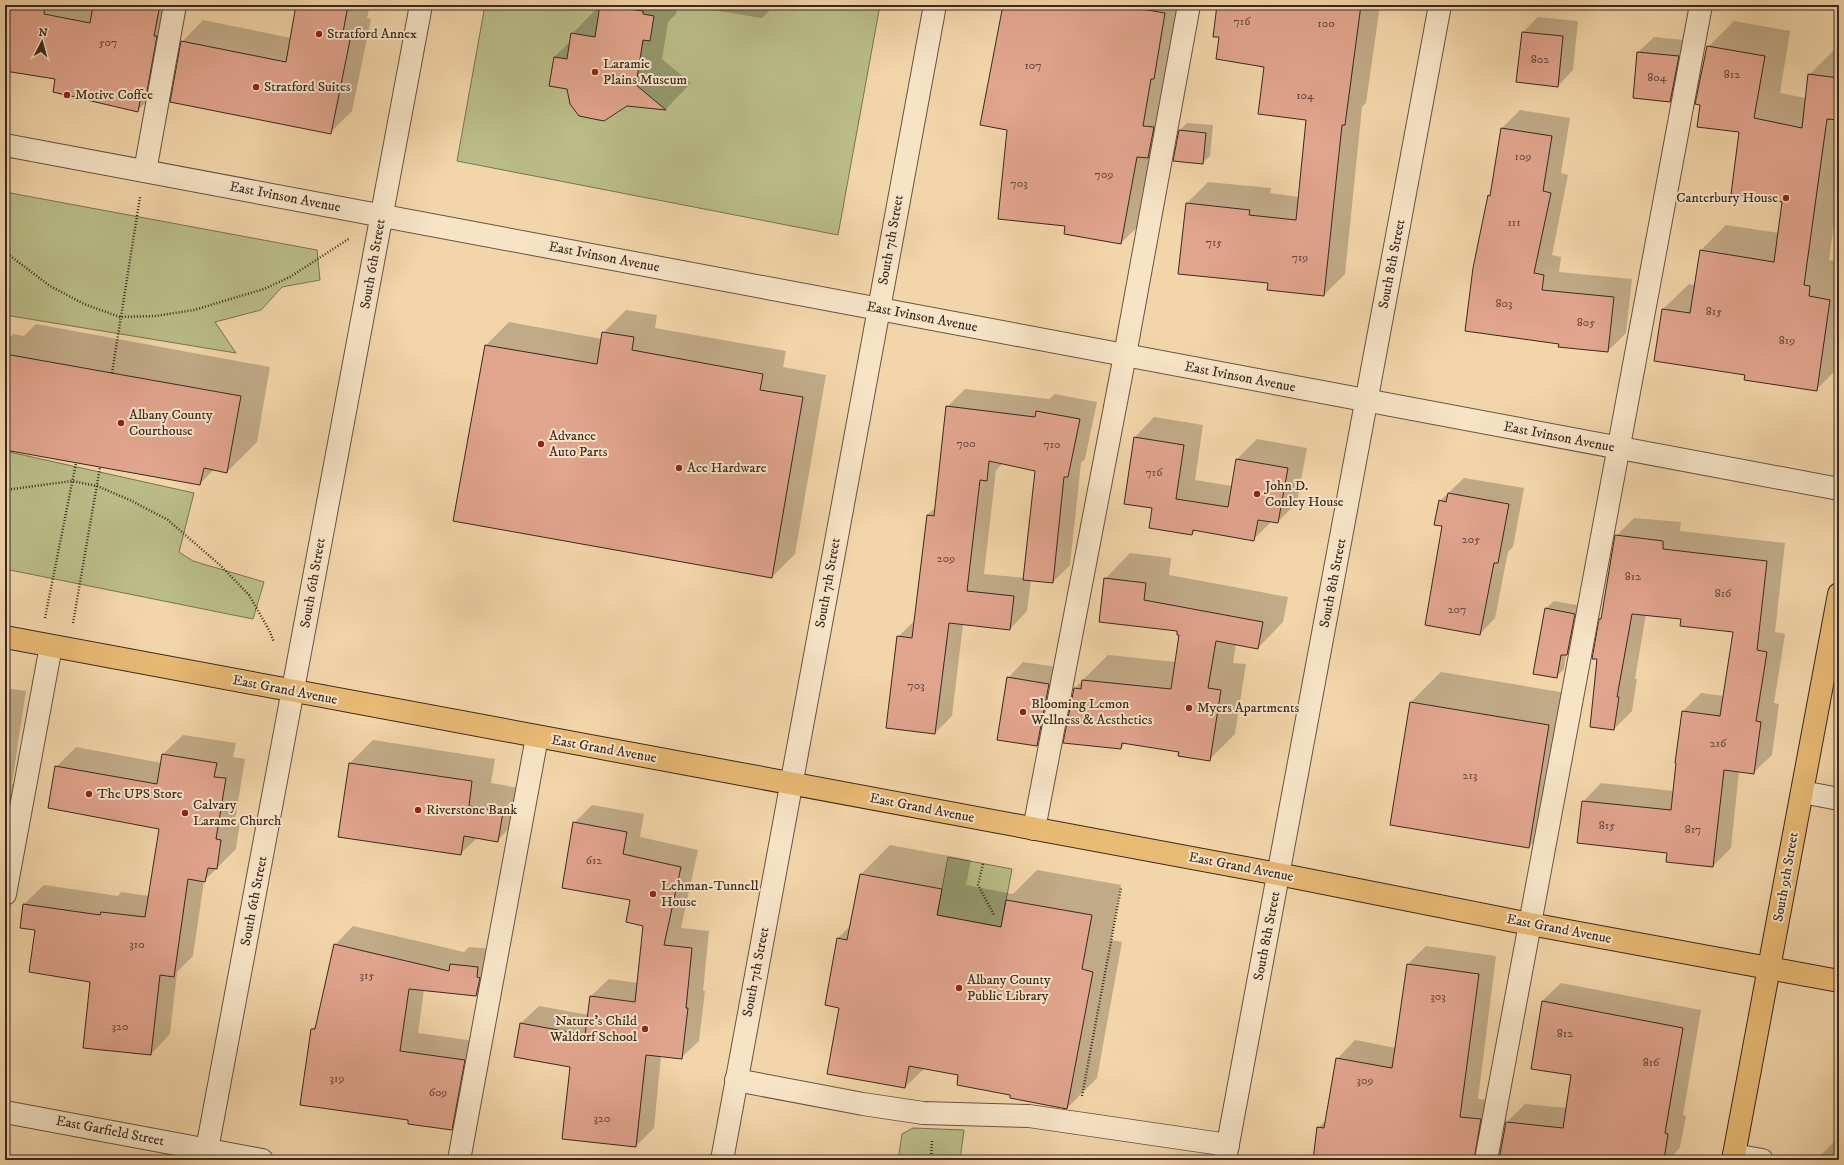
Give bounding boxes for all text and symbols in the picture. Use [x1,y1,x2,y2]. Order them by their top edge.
house number: 716 [1234,14,1251,29]
house number: 100 [1317,16,1335,31]
north arrow [22,22,62,62]
place label: Stratford Annex [327,25,417,43]
text: N [38,26,48,40]
marker: Stratford Annex [314,29,324,39]
house number: 507 [99,35,117,50]
house number: 802 [1531,52,1549,67]
place label: Laramie Plains Museum [603,55,687,89]
house number: 107 [1024,58,1042,73]
marker: Laramie Plains Museum [590,67,600,77]
house number: 812 [1724,67,1740,82]
house number: 804 [1647,70,1668,85]
place label: Stratford Suites [264,78,351,96]
marker: Stratford Suites [251,82,261,92]
place label: Motive Coffee [75,86,153,104]
house number: 104 [1296,88,1315,103]
marker: Motive Coffee [62,90,72,100]
house number: 109 [1515,149,1531,164]
house number: 709 [1095,167,1113,182]
house number: 703 [1010,176,1028,191]
street label: East Ivinson Avenue [228,177,342,217]
place label: Canterbury House [1676,189,1778,207]
street label: South 7th Street [874,193,908,286]
marker: Canterbury House [1781,193,1791,203]
house number: 111 [1507,215,1521,230]
street label: South 6th Street [356,217,390,310]
street label: South 8th Street [1375,217,1410,310]
house number: 715 [1206,235,1222,250]
street label: East Ivinson Avenue [547,237,661,277]
house number: 719 [1292,250,1308,265]
house number: 803 [1496,296,1512,311]
street label: East Ivinson Avenue [865,297,979,337]
house number: 815 [1706,304,1722,319]
house number: 805 [1577,315,1595,330]
house number: 819 [1779,333,1795,348]
street label: East Ivinson Avenue [1183,357,1297,397]
place label: Albany County Courthouse [129,406,213,440]
street label: East Ivinson Avenue [1502,417,1616,457]
marker: Albany County Courthouse [116,418,126,428]
place label: Advance Auto Parts [549,427,608,461]
house number: 700 [956,436,976,451]
house number: 710 [1043,437,1061,452]
marker: Advance Auto Parts [536,439,546,449]
place label: Ace Hardware [687,459,767,477]
marker: Ace Hardware [674,463,684,473]
house number: 716 [1146,465,1163,480]
place label: John D. Conley House [1263,477,1344,511]
marker: John D. Conley House [1252,489,1262,499]
house number: 205 [1462,532,1480,547]
street label: South 6th Street [296,536,330,629]
street label: South 7th Street [811,536,845,629]
street label: South 8th Street [1316,536,1351,629]
house number: 209 [937,551,955,566]
house number: 812 [1625,569,1641,584]
house number: 816 [1715,586,1732,601]
house number: 207 [1448,602,1466,617]
street label: East Grand Avenue [231,671,339,709]
house number: 703 [907,678,925,693]
place label: Blooming Lemon Wellness & Aesthetics [1030,695,1153,729]
place label: Myers Apartments [1197,699,1299,717]
marker: Myers Apartments [1184,703,1194,713]
marker: Blooming Lemon Wellness & Aesthetics [1018,707,1028,717]
street label: East Grand Avenue [550,731,658,767]
house number: 216 [1710,736,1727,751]
house number: 213 [1463,768,1477,783]
place label: The UPS Store [97,785,183,803]
marker: The UPS Store [84,789,94,799]
street label: East Grand Avenue [868,789,976,827]
place label: Calvary Larame Church [193,796,282,830]
place label: Riverstone Bank [426,801,517,819]
marker: Riverstone Bank [413,805,423,815]
marker: Calvary Larame Church [180,808,190,818]
house number: 815 [1599,818,1615,833]
house number: 817 [1685,822,1701,837]
street label: South 9th Street [1769,830,1803,923]
street label: East Grand Avenue [1187,848,1295,886]
house number: 612 [586,853,602,868]
street label: South 6th Street [236,854,272,947]
place label: Lehman-Tunnell House [661,877,760,911]
marker: Lehman-Tunnell House [648,889,658,899]
street label: South 8th Street [1250,889,1285,982]
street label: East Grand Avenue [1505,910,1613,948]
street label: South 7th Street [738,925,774,1018]
house number: 310 [129,937,145,952]
house number: 315 [360,968,374,983]
place label: Albany County Public Library [967,971,1051,1005]
marker: Albany County Public Library [954,983,964,993]
house number: 303 [1430,989,1446,1004]
place label: Nature's Child Waldorf School [549,1012,638,1046]
house number: 320 [112,1019,128,1034]
marker: Nature's Child Waldorf School [640,1024,650,1034]
house number: 812 [1557,1026,1573,1041]
house number: 816 [1643,1055,1660,1070]
house number: 319 [330,1071,344,1086]
house number: 309 [1357,1073,1373,1088]
house number: 609 [429,1085,447,1100]
house number: 320 [594,1111,610,1126]
street label: East Garfield Street [54,1112,166,1150]

